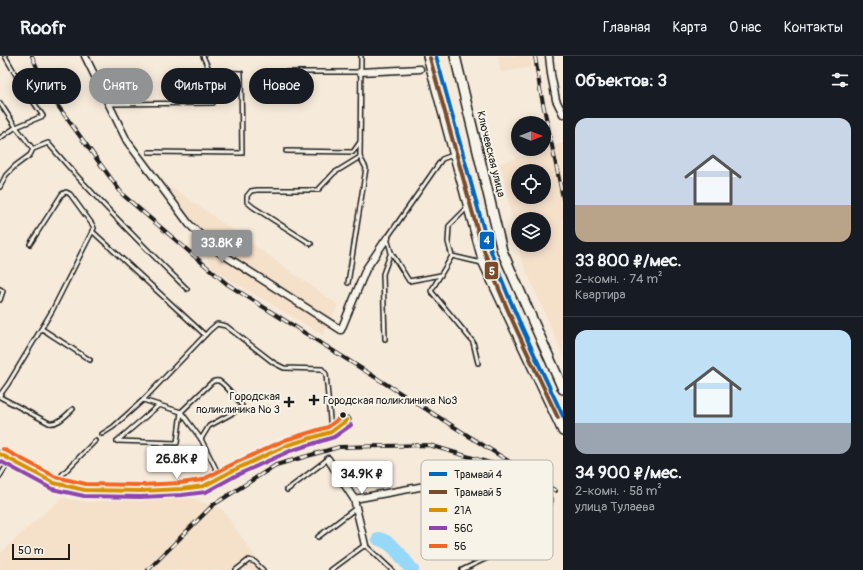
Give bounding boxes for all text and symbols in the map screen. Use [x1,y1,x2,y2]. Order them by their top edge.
text: Roofr [20,16,66,40]
text: Главная [603,19,650,36]
text: Карта [672,19,707,36]
text: О нас [729,19,762,36]
text: Контакты [784,19,843,36]
chip: Купить [12,68,81,104]
chip: Снять [89,68,153,104]
chip: Фильтры [161,68,241,104]
chip: Новое [249,68,314,104]
icon: filters [829,69,851,91]
text: Объектов: 3 [575,70,667,91]
street label: Ключевская улица [474,110,508,198]
north arrow [511,116,551,156]
map controls [511,116,551,252]
icon: home [677,144,749,216]
button: locate [511,164,551,204]
button: layers [511,212,551,252]
pin: 33.8K ₽ [185,230,259,264]
line badge: 4 [479,231,495,250]
text: 4 [483,234,491,247]
text: 33.8K ₽ [201,235,243,251]
text: 33 800 ₽/мес. [575,250,681,271]
line badge: 5 [484,261,499,280]
text: 5 [489,265,495,278]
text: 2-комн. · 74 m² [575,271,662,287]
text: Квартира [575,287,626,303]
icon: home [677,356,749,428]
place label: Городская поликлиника № 3 [196,390,280,416]
marker: Городская поликлиника №3 [308,394,320,406]
place label: Городская поликлиника №3 [323,394,457,407]
marker: Городская поликлиника № 3 [283,396,295,408]
unlabelled marker [338,410,348,420]
pin: 26.8K ₽ [140,446,214,480]
text: 26.8K ₽ [156,451,198,467]
legend [421,460,553,560]
pin: 34.9K ₽ [325,461,399,495]
text: 34 900 ₽/мес. [575,462,682,483]
text: 34.9K ₽ [341,466,383,482]
text: Трамвай 4 [454,468,503,481]
text: 2-комн. · 58 m² [575,483,662,499]
text: Трамвай 5 [454,486,502,499]
text: улица Тулаева [575,499,655,515]
text: 21А [454,504,472,517]
text: 56С [454,522,473,535]
text: 56 [454,540,466,553]
scale bar [12,542,70,561]
text: 50 m [18,544,44,557]

